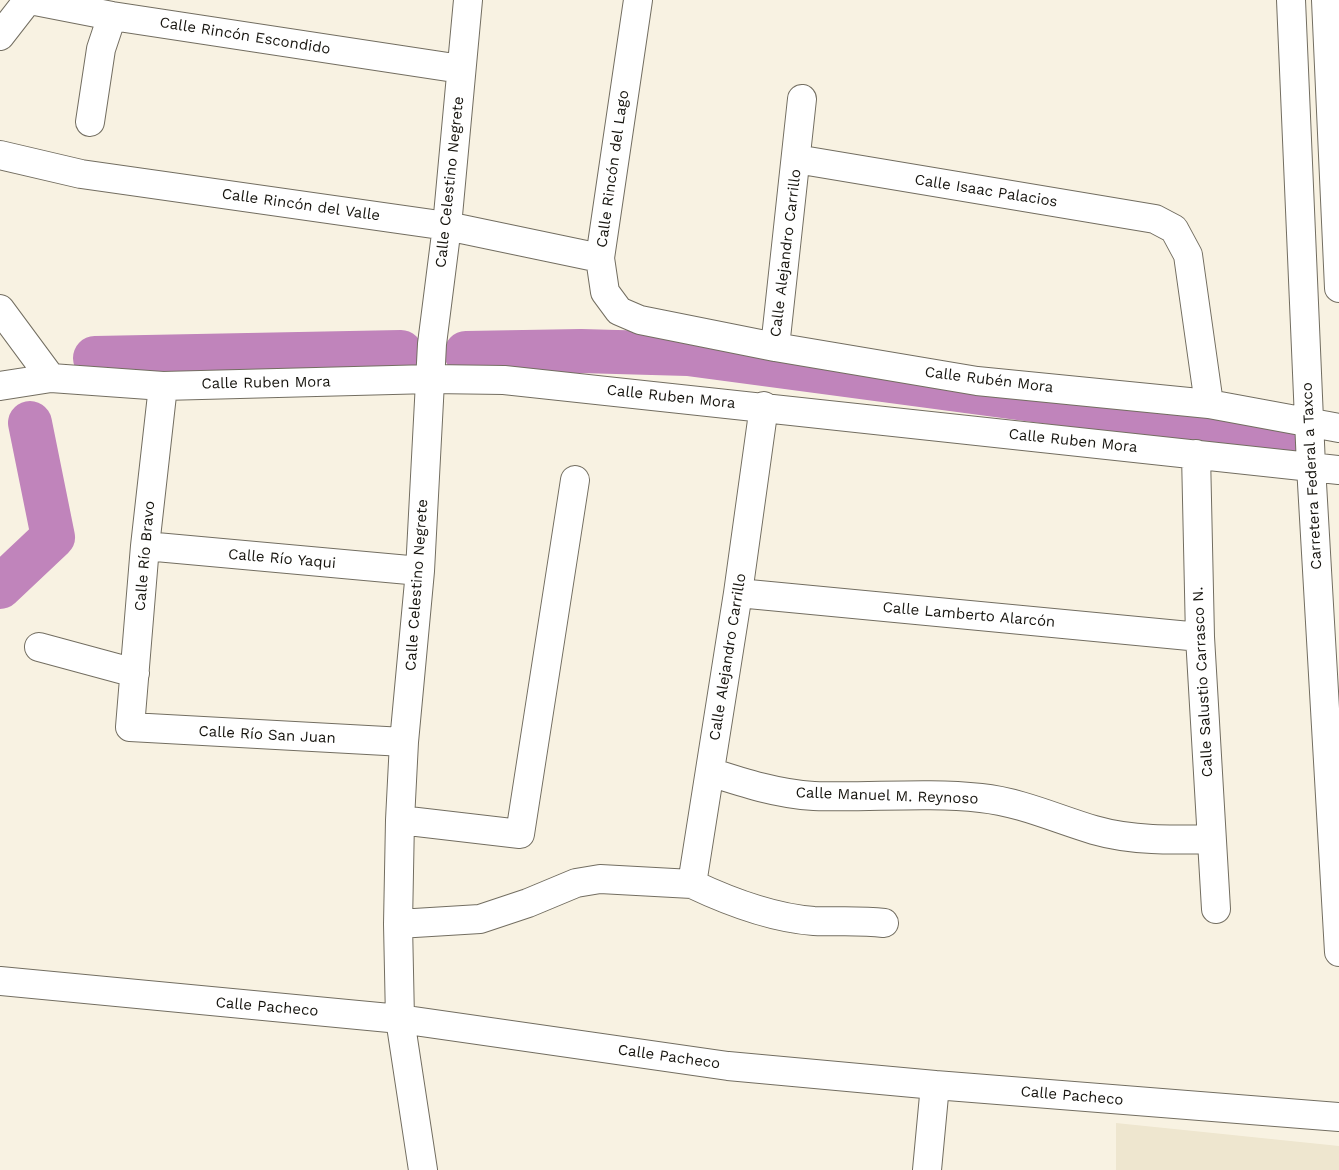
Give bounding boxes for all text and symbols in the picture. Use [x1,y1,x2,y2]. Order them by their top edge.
street label: Calle Rincón Escondido [158,14,332,58]
street label: Calle Rincón del Lago [593,89,633,249]
street label: Calle Celestino Negrete [432,95,468,269]
street label: Calle Alejandro Carrillo [767,168,805,338]
street label: Calle Isaac Palacios [913,171,1059,211]
street label: Calle Rincón del Valle [221,185,381,225]
street label: Calle Rubén Mora [924,363,1054,397]
street label: Calle Ruben Mora [201,373,331,393]
street label: Calle Ruben Mora [606,381,736,413]
street label: Carretera Federal a Taxco [1298,382,1326,570]
street label: Calle Ruben Mora [1008,425,1138,457]
street label: Calle Celestino Negrete [402,498,432,672]
street label: Calle Río Bravo [131,500,159,612]
street label: Calle Río Yaqui [227,545,337,573]
street label: Calle Alejandro Carrillo [706,572,750,742]
street label: Calle Salustio Carrasco N. [1189,586,1217,778]
street label: Calle Lamberto Alarcón [882,598,1056,632]
street label: Calle Río San Juan [198,722,336,748]
street label: Calle Manuel M. Reynoso [795,784,979,808]
street label: Calle Pacheco [215,994,319,1020]
street label: Calle Pacheco [617,1041,721,1073]
street label: Calle Pacheco [1020,1083,1124,1109]

